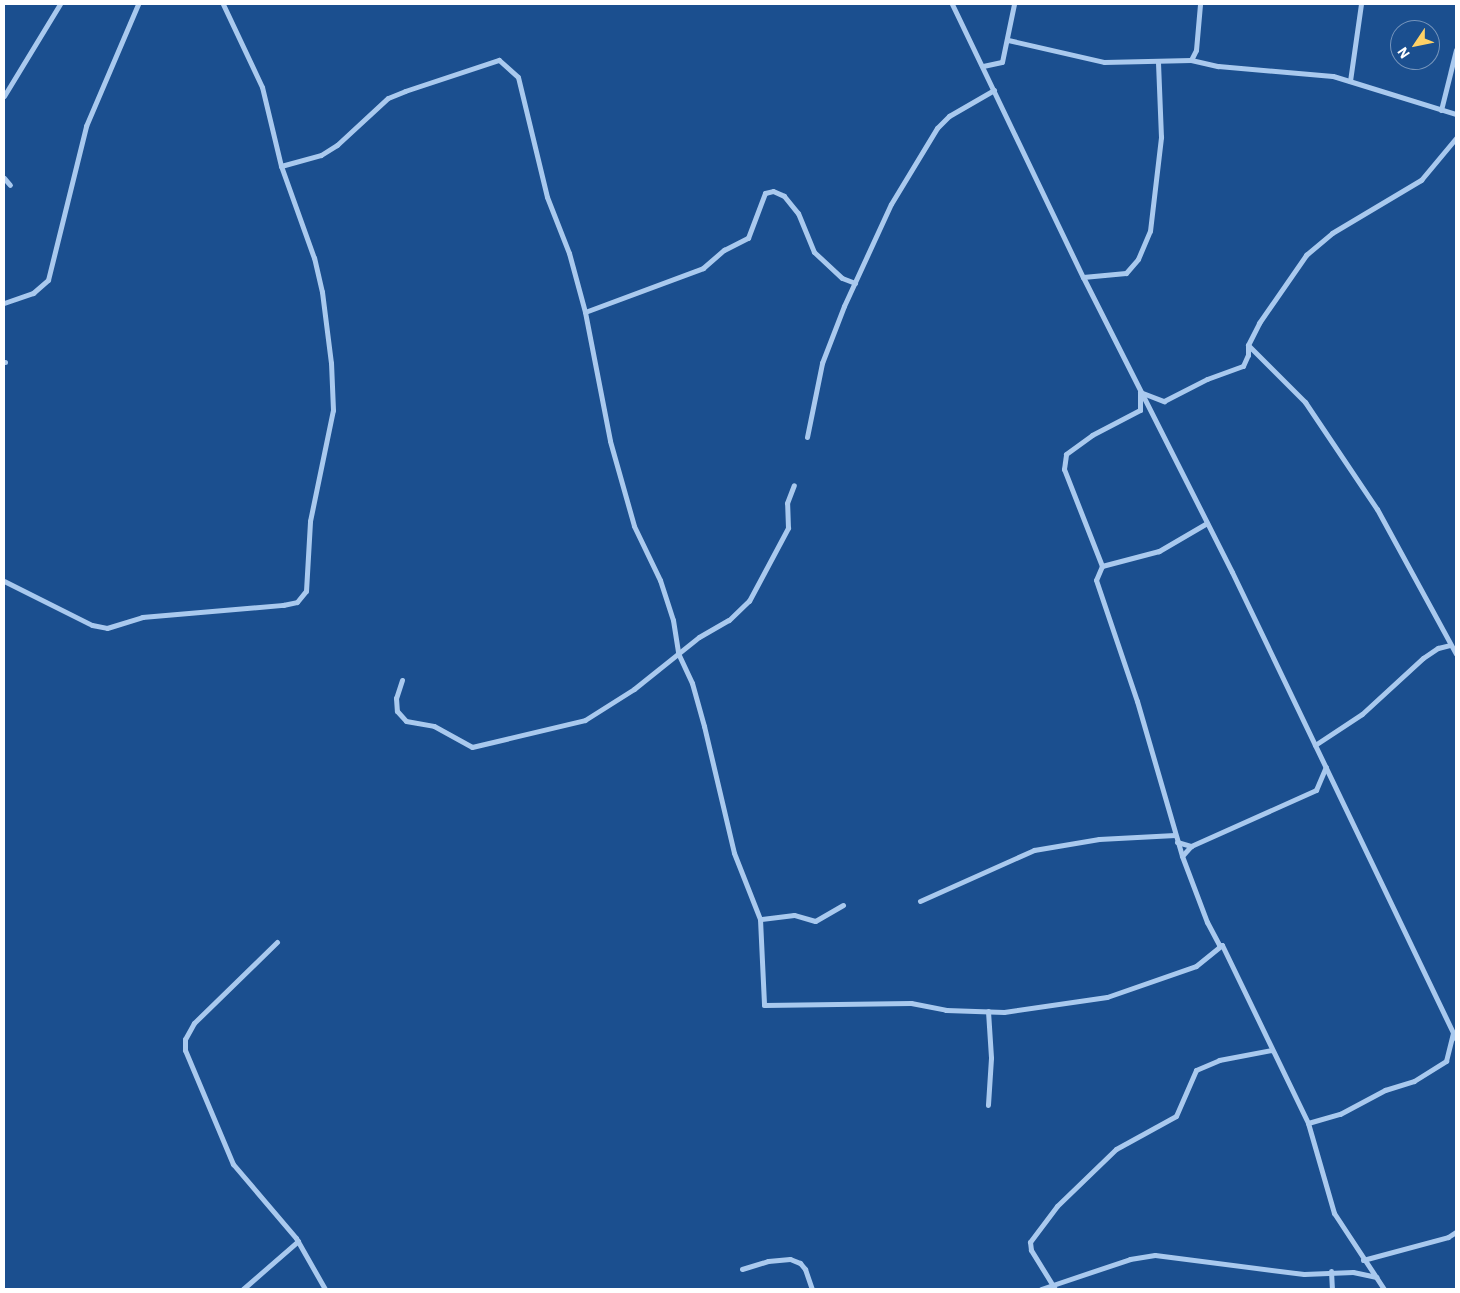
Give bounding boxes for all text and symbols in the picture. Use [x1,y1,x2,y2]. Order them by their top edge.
north arrow [1390,20,1440,70]
text: N [1393,44,1414,62]

